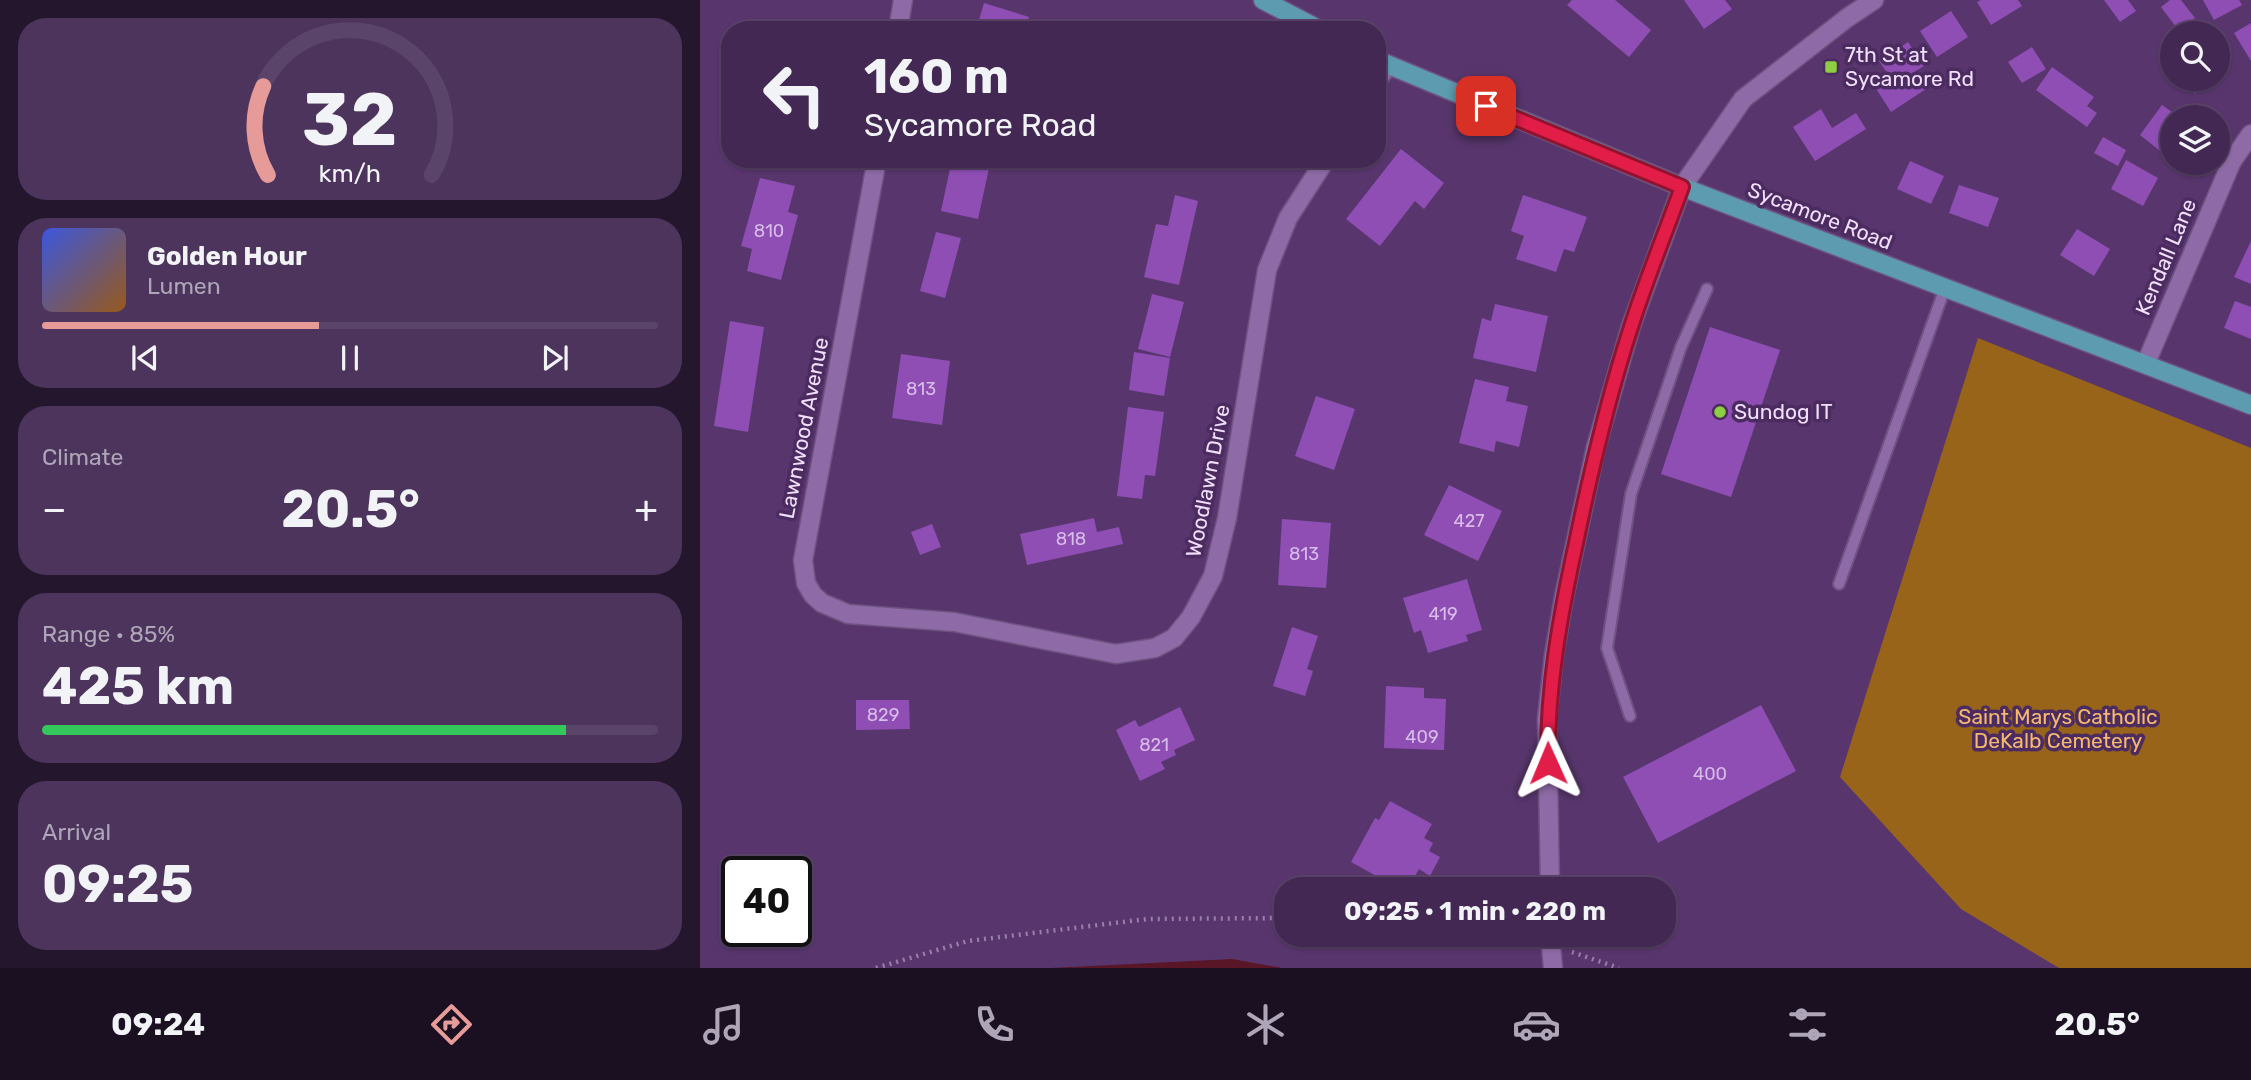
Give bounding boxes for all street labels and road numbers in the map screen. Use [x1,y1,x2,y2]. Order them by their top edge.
street label: Sycamore Road [1744,177,1896,255]
street label: Kendall Lane [2130,195,2201,319]
street label: Lawnwood Avenue [774,335,833,521]
street label: Woodlawn Drive [1180,402,1235,559]

